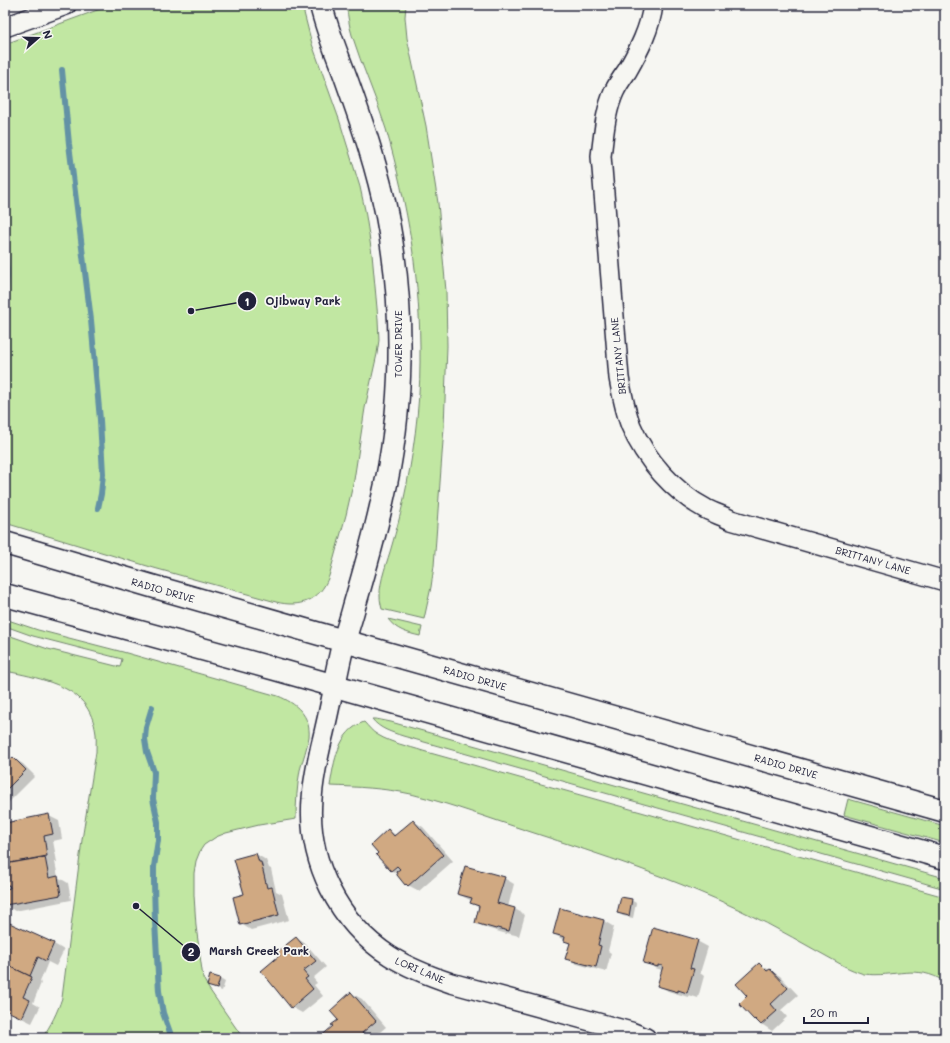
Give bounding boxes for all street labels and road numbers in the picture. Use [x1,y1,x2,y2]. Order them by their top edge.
street label: TOWER DRIVE [391,310,405,378]
street label: BRITTANY LANE [607,316,629,395]
street label: BRITTANY LANE [834,543,912,577]
street label: RADIO DRIVE [130,574,197,606]
street label: RADIO DRIVE [442,662,509,694]
street label: RADIO DRIVE [753,750,820,782]
street label: LORI LANE [393,953,447,987]

